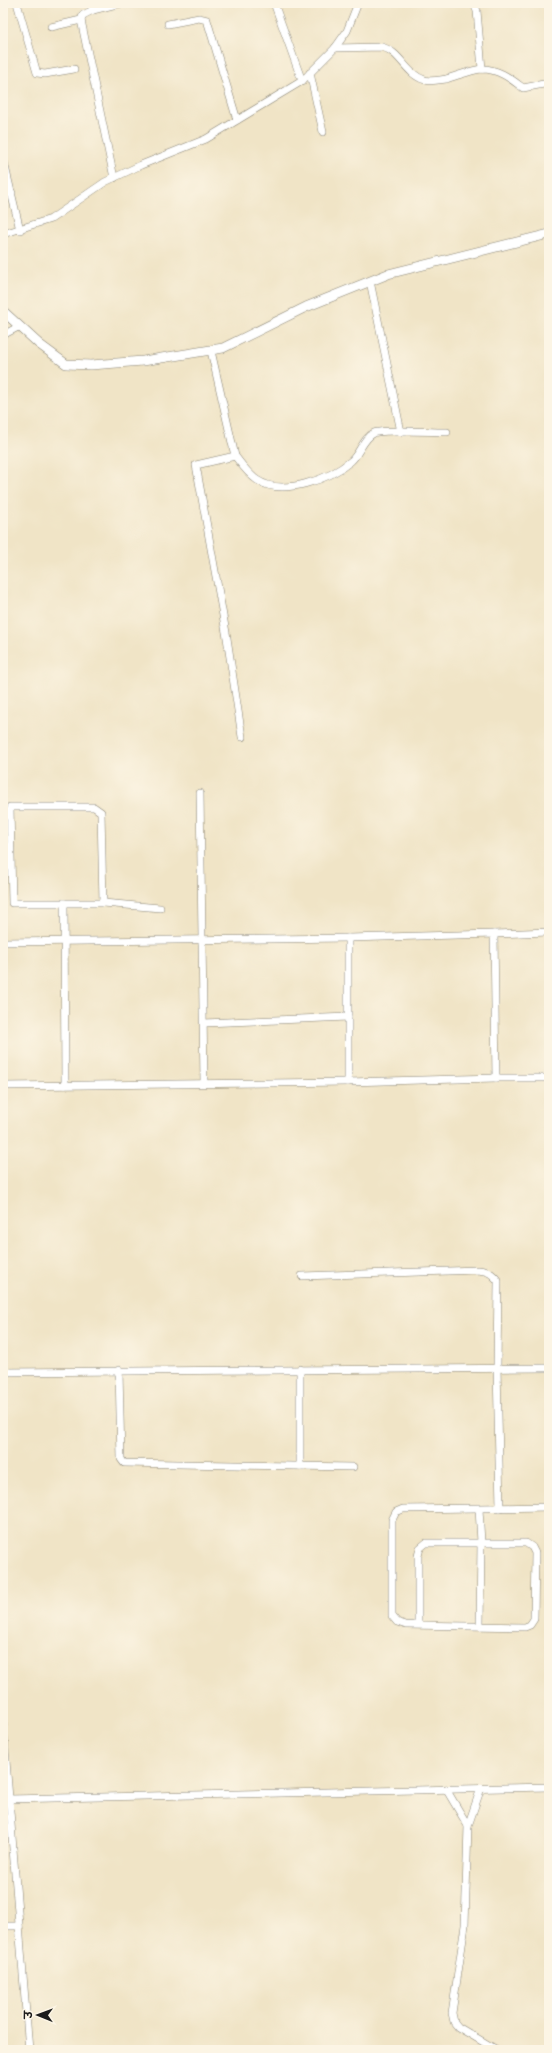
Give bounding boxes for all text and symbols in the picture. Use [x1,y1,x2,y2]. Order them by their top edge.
north arrow [18,1995,58,2035]
text: उ [21,2009,36,2020]

